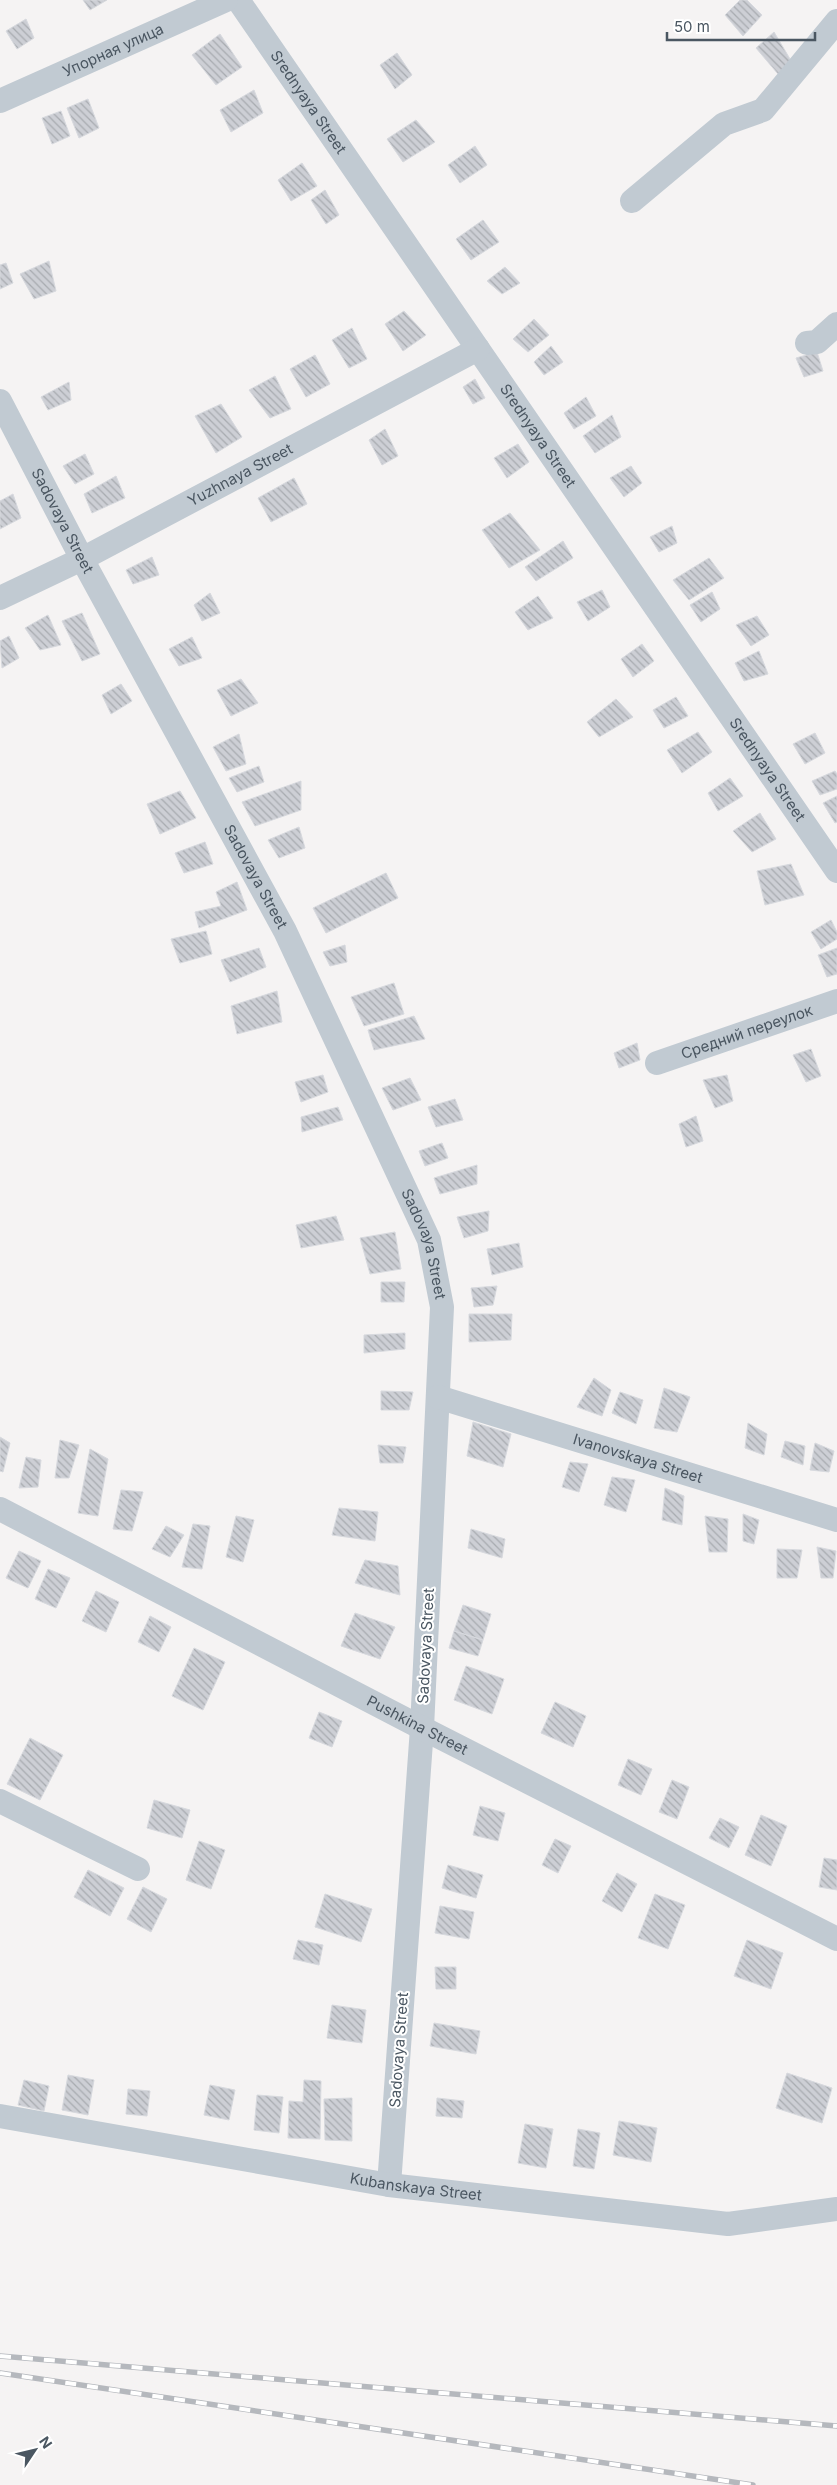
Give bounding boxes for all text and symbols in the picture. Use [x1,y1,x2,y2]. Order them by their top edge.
scale bar [667,10,814,42]
text: 50 m [674,17,710,36]
street label: Упорная улица [60,19,166,81]
street label: Srednyaya Street [266,46,351,157]
street label: Srednyaya Street [496,380,580,491]
street label: Yuzhnaya Street [184,439,296,510]
street label: Sadovaya Street [28,465,98,576]
street label: Srednyaya Street [725,714,810,825]
street label: Sadovaya Street [220,821,292,932]
street label: Средний переулок [678,1000,815,1063]
street label: Sadovaya Street [397,1185,450,1301]
street label: Ivanovskaya Street [571,1429,705,1487]
street label: Sadovaya Street [413,1588,438,1704]
street label: Pushkina Street [364,1691,471,1759]
street label: Sadovaya Street [385,1991,412,2108]
street label: Kubanskaya Street [349,2168,483,2205]
north arrow [10,2425,60,2475]
text: N [36,2433,56,2452]

